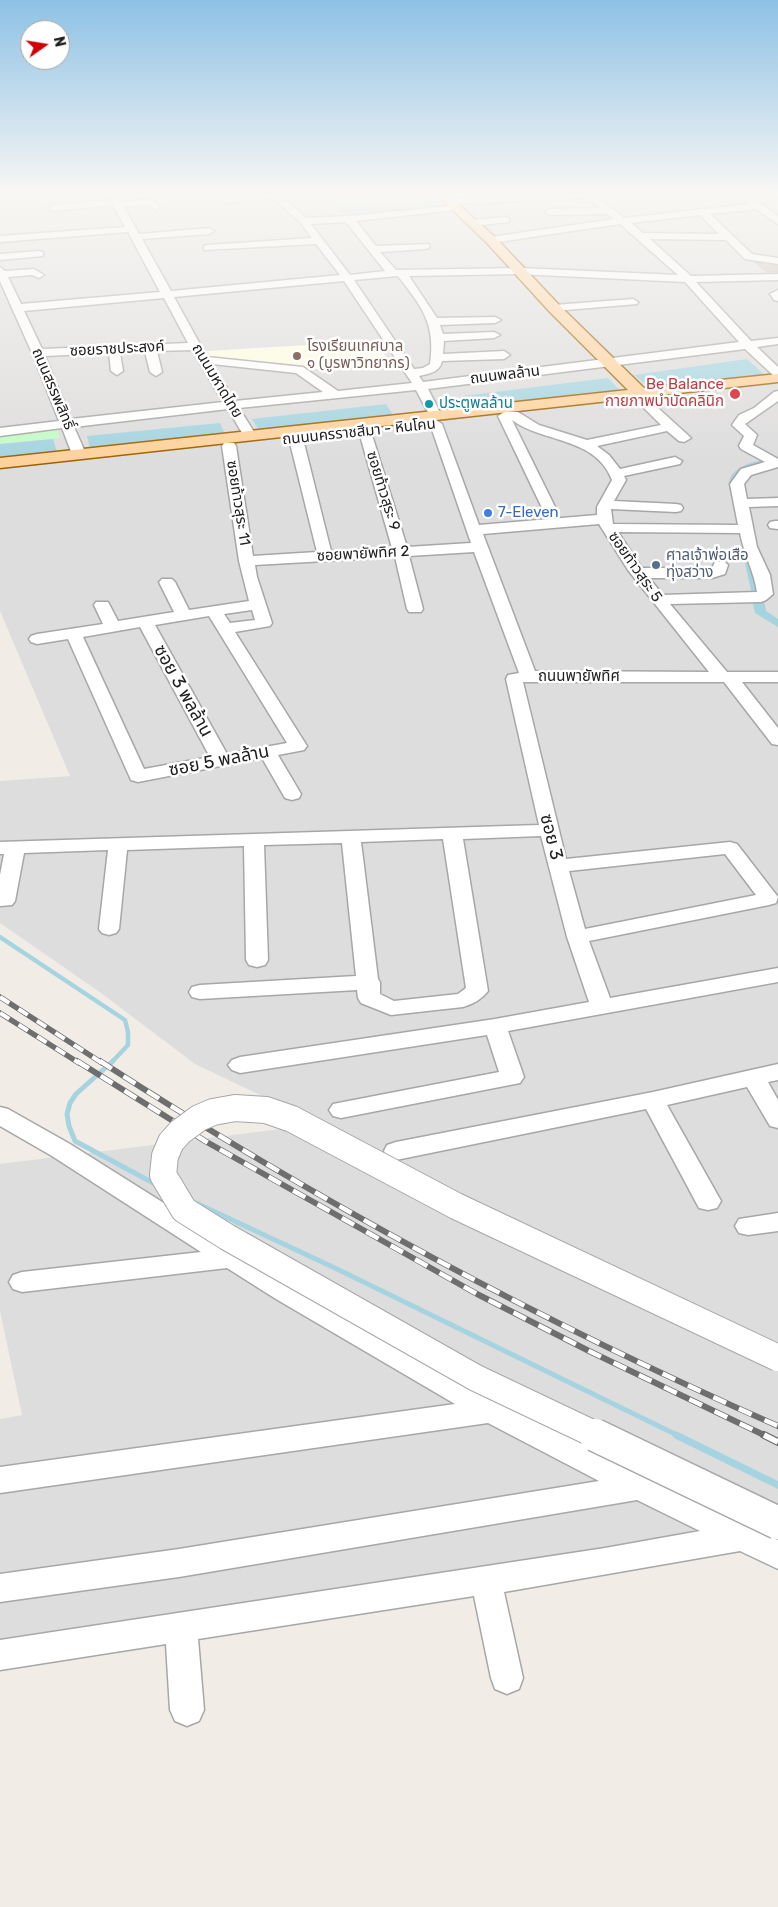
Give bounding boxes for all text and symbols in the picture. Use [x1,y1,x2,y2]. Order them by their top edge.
north arrow [20,20,70,70]
text: N [50,35,69,49]
street label: ซอยราชประสงค์ [69,338,165,360]
place label: โรงเรียนเทศบาล ๑ (บูรพาวิทยากร) [307,338,410,373]
street label: ถนนมหาดไทย [188,341,246,421]
street label: ถนนสรรพสิทธิ์ [28,345,78,433]
marker: โรงเรียนเทศบาล ๑ (บูรพาวิทยากร) [291,350,303,362]
street label: ถนนพลล้าน [469,362,541,388]
place label: Be Balance กายภาพบำบัดคลินิก [605,376,724,411]
marker: Be Balance กายภาพบำบัดคลินิก [728,387,742,401]
place label: ประตูพลล้าน [439,395,513,413]
marker: ประตูพลล้าน [423,398,435,410]
street label: ถนนนครราชสีมา - หินโคน [281,415,437,449]
street label: ซอยท้าวสุระ 9 [362,449,404,533]
street label: ซอยท้าวสุระ 11 [222,459,254,547]
place label: 7-Eleven [498,504,559,522]
marker: 7-Eleven [482,507,494,519]
street label: ซอยท้าวสุระ 5 [604,528,666,606]
street label: ซอยพายัพทิศ 2 [316,543,410,565]
place label: ศาลเจ้าพ่อเสือ ทุ่งสว่าง [666,547,749,582]
marker: ศาลเจ้าพ่อเสือ ทุ่งสว่าง [650,559,662,571]
street label: ซอย 3 พลล้าน [149,641,217,741]
street label: ถนนพายัพทิศ [538,668,620,686]
street label: ซอย 5 พลล้าน [167,741,271,781]
street label: ซอย 3 [535,812,567,862]

